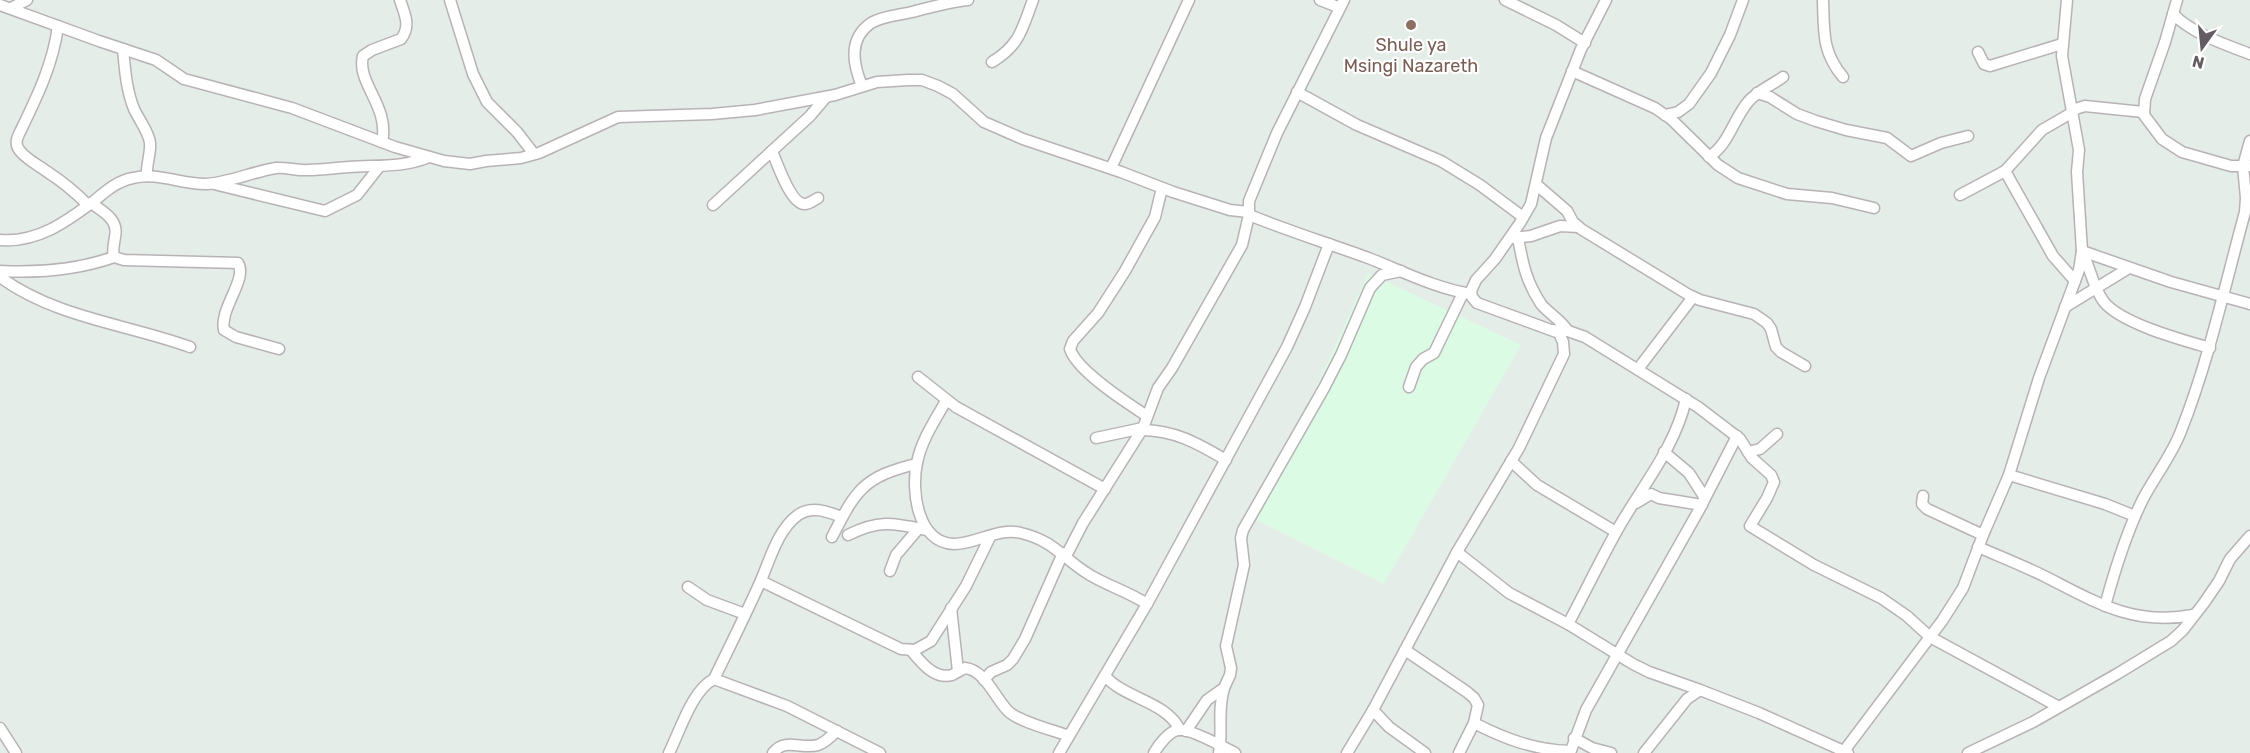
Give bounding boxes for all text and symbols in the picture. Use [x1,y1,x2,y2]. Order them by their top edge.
marker: Shule ya Msingi Nazareth [1404,18,1418,32]
north arrow [2172,18,2232,78]
place label: Shule ya Msingi Nazareth [1344,34,1478,77]
text: N [2190,51,2206,73]

